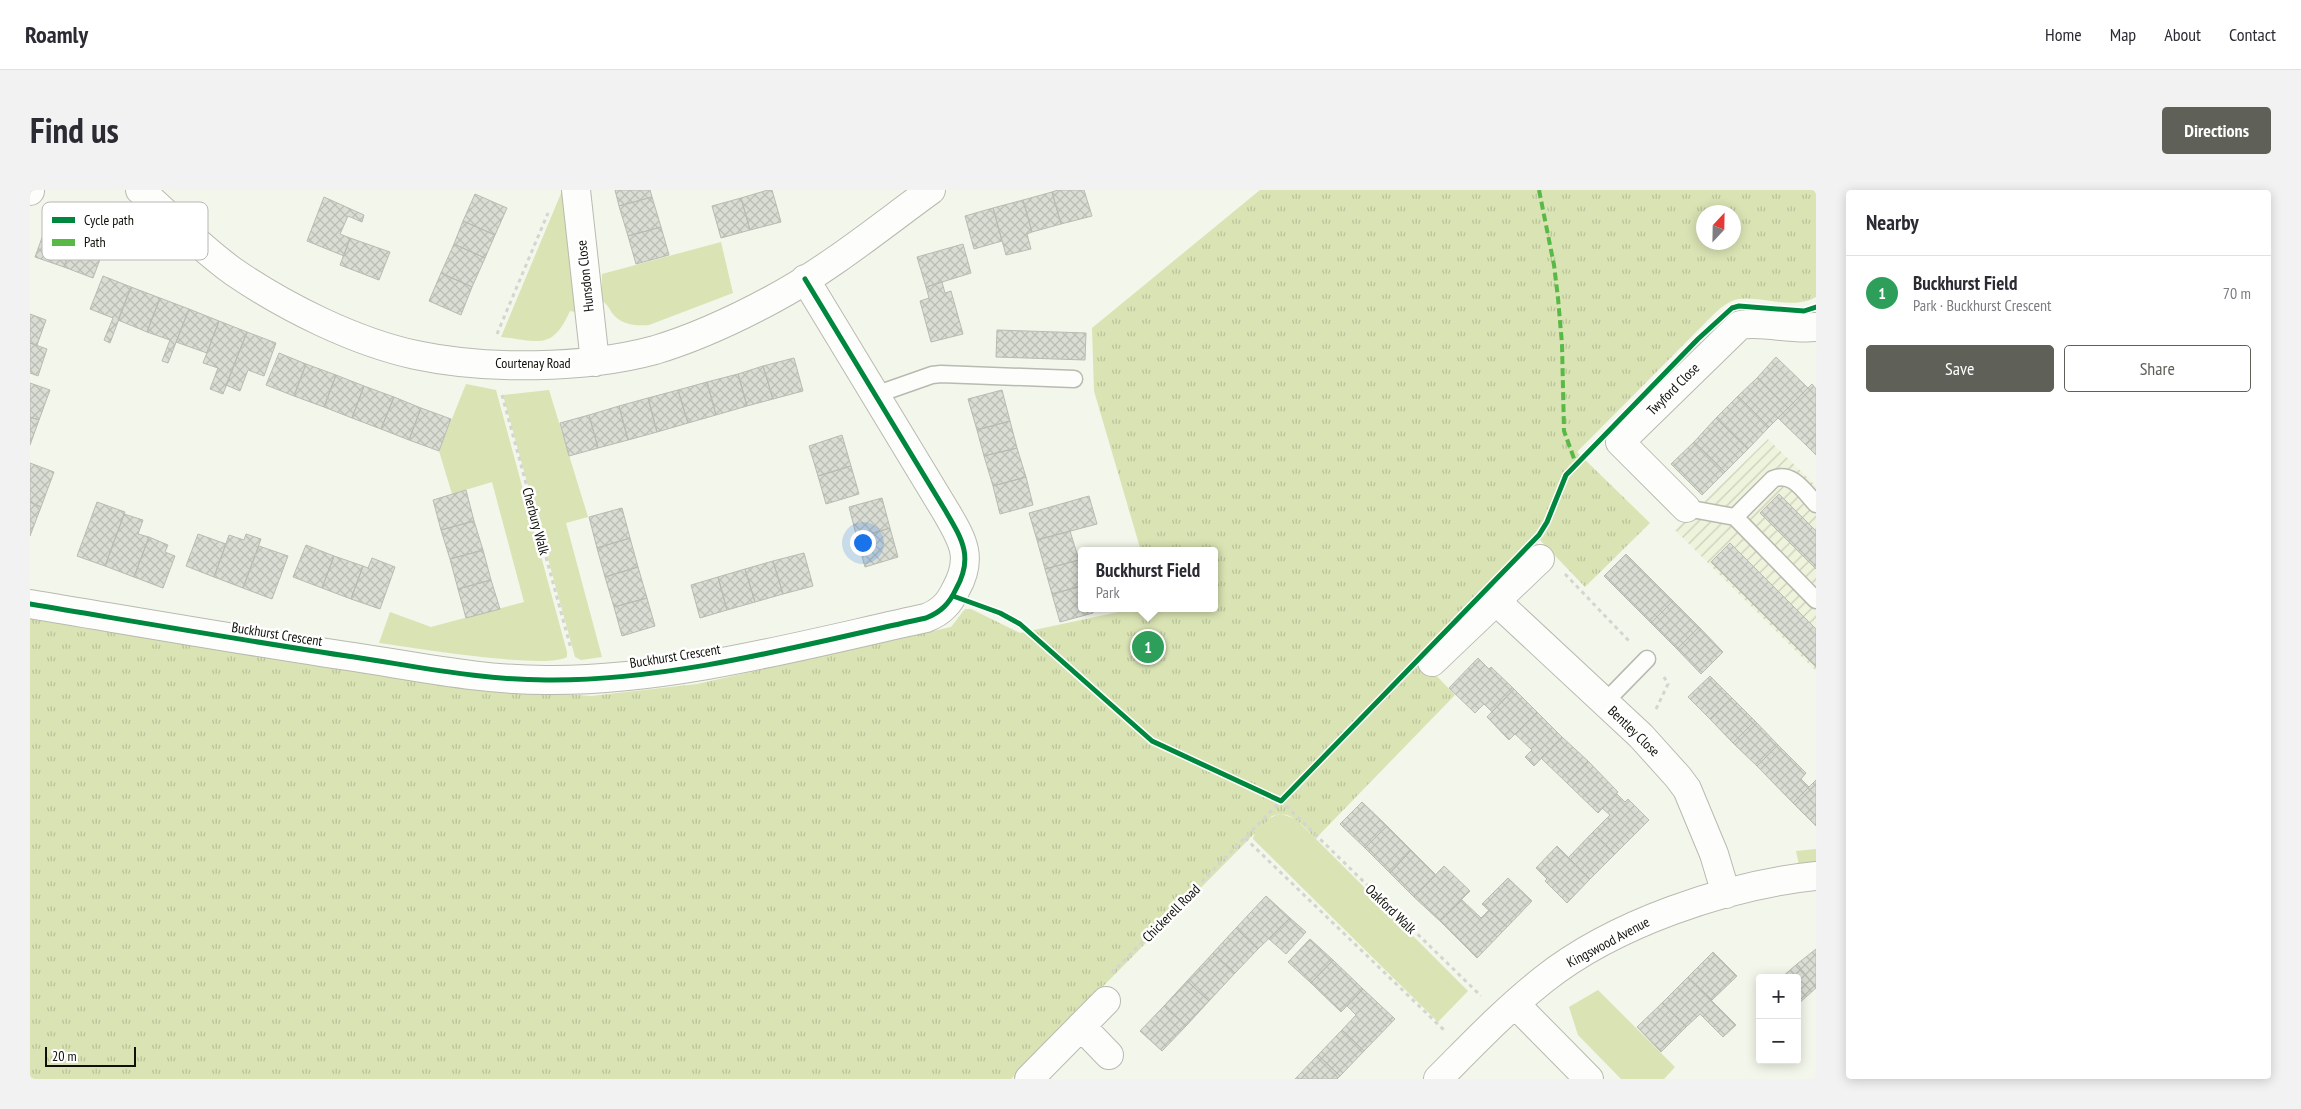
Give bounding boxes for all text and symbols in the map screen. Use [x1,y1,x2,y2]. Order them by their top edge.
text: Roamly [25,19,88,50]
text: Home [2045,23,2082,46]
text: Map [2110,23,2136,46]
text: About [2164,23,2201,46]
text: Contact [2229,23,2276,46]
text: Find us [30,107,119,153]
button: Directions [2162,107,2271,154]
legend [42,202,208,260]
north arrow [1696,205,1741,250]
text: Nearby [1866,209,1919,236]
text: Cycle path [84,211,134,229]
text: Path [84,233,106,251]
street label: Hunsdon Close [572,239,598,313]
text: Buckhurst Field [1913,271,2017,295]
text: 1 [1878,283,1886,303]
text: 70 m [2223,283,2251,303]
text: Park · Buckhurst Crescent [1913,295,2052,315]
button: Save [1866,345,2054,392]
button: Share [2064,345,2251,392]
street label: Courtenay Road [495,354,571,372]
street label: Twyford Close [1643,359,1703,419]
street label: Cherbury Walk [518,485,554,557]
your location [850,530,876,556]
popup [1078,547,1218,612]
text: Buckhurst Field [1096,558,1200,582]
text: Park [1096,582,1120,602]
street label: Buckhurst Crescent [230,618,324,650]
pin: 1 [1132,628,1164,666]
street label: Buckhurst Crescent [628,640,722,672]
street label: Bentley Close [1604,702,1664,760]
street label: Chickerell Road [1138,880,1204,946]
street label: Oakford Walk [1362,880,1421,938]
street label: Kingswood Avenue [1564,913,1653,971]
map controls [1756,974,1801,1064]
button: + [1756,974,1801,1019]
button: − [1756,1019,1801,1064]
scale bar [45,1044,136,1067]
text: 20 m [52,1047,77,1065]

